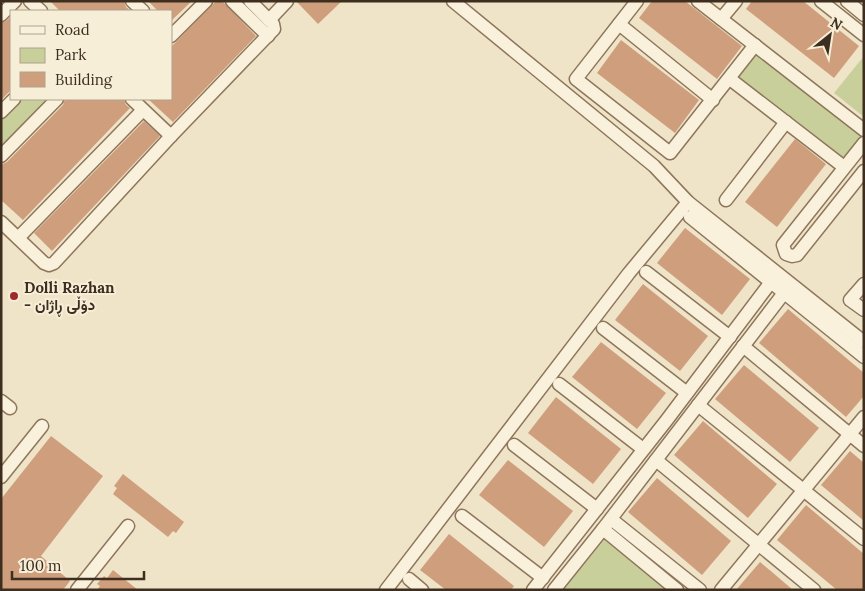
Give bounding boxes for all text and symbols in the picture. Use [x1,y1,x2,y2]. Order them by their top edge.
legend [10,10,172,100]
north arrow [805,10,855,60]
text: N [827,13,846,34]
text: Road [55,20,90,39]
text: Park [55,45,86,64]
text: Building [55,70,113,89]
place label: Dolli Razhan - دۆڵی ڕاژان [24,278,115,317]
marker: Dolli Razhan - دۆڵی ڕاژان [8,290,20,302]
scale bar [12,548,145,580]
text: 100 m [20,556,61,575]

